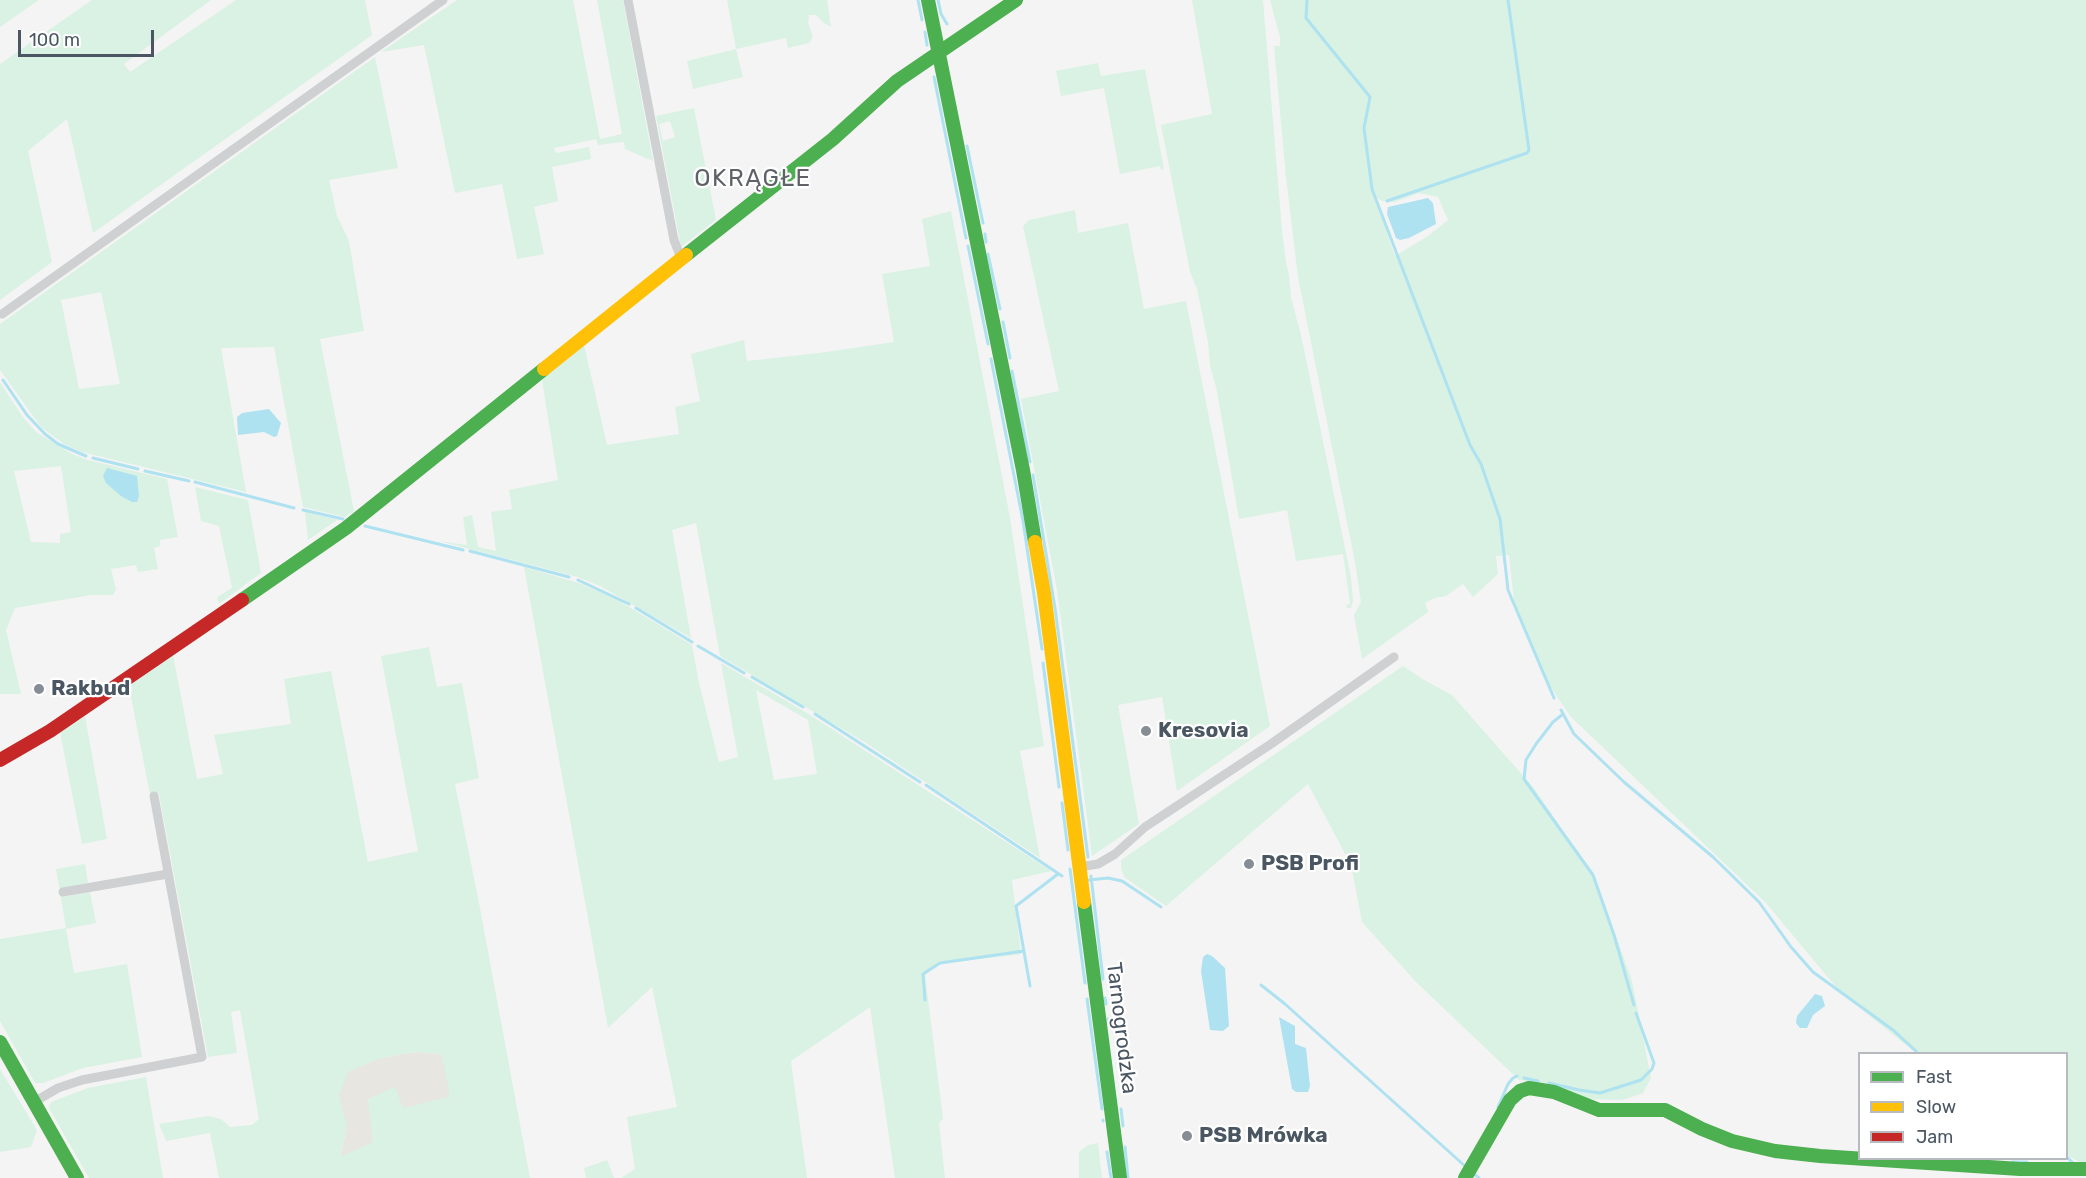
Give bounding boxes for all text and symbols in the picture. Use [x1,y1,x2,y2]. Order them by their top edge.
scale bar [21,18,158,56]
text: 100 m [29,29,80,51]
district label: OKRĄGŁE [694,165,812,193]
place label: Rakbud [51,676,130,702]
marker: Rakbud [32,682,46,696]
place label: Kresovia [1158,718,1249,744]
marker: Kresovia [1139,724,1153,738]
place label: PSB Profi [1261,851,1359,877]
marker: PSB Profi [1242,857,1256,871]
street label: Tarnogrodzka [1100,961,1142,1095]
legend [1858,1052,2068,1160]
text: Fast [1916,1066,1952,1088]
text: Slow [1916,1096,1956,1118]
place label: PSB Mrówka [1199,1123,1328,1149]
text: Jam [1916,1126,1953,1148]
marker: PSB Mrówka [1180,1129,1194,1143]

